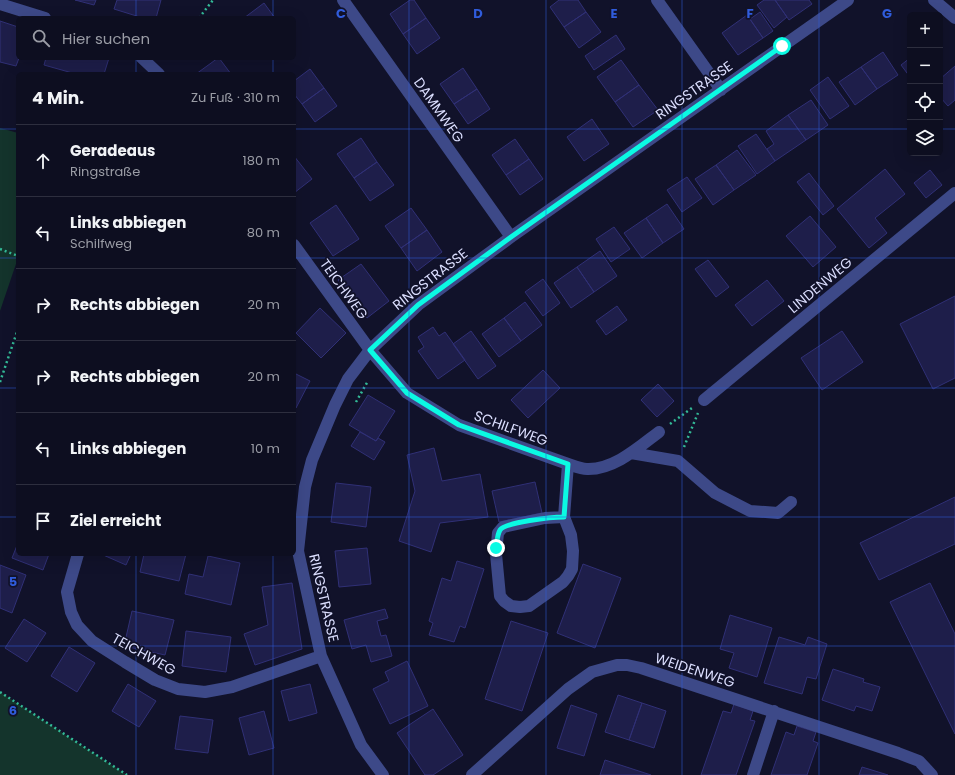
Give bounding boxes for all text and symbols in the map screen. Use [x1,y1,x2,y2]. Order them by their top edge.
text: C [336,4,346,23]
text: D [473,4,483,23]
text: E [610,4,618,23]
text: F [746,4,754,23]
text: G [882,4,892,23]
map controls [907,12,943,156]
button: + [907,12,943,48]
search box [16,16,296,60]
icon: search [30,27,52,49]
text: Hier suchen [62,28,150,49]
route start [773,37,791,55]
button: − [907,48,943,84]
street label: RINGSTRASSE [651,56,737,124]
street label: DAMMWEG [409,73,469,147]
button: locate [907,84,943,120]
text: 4 Min. [32,86,84,110]
text: Zu Fuß · 310 m [191,88,280,107]
button: layers [907,120,943,156]
text: Geradeaus [70,140,155,161]
icon: ahead [32,150,54,172]
text: 180 m [243,151,280,170]
text: Ringstraße [70,162,140,181]
text: Links abbiegen [70,212,186,233]
icon: left [32,222,54,244]
text: 80 m [247,223,280,242]
text: Schilfweg [70,234,132,253]
street label: RINGSTRASSE [388,243,472,315]
street label: LINDENWEG [784,252,856,318]
street label: TEICHWEG [315,255,373,323]
icon: right [32,294,54,316]
text: Rechts abbiegen [70,294,200,315]
text: 20 m [247,295,280,314]
icon: right [32,366,54,388]
text: Rechts abbiegen [70,366,200,387]
text: 20 m [247,367,280,386]
street label: SCHILFWEG [471,405,551,451]
icon: left [32,438,54,460]
text: Links abbiegen [70,438,186,459]
text: 10 m [251,439,280,458]
icon: arrive [32,510,54,532]
text: Ziel erreicht [70,510,161,531]
route end [487,539,505,557]
street label: RINGSTRASSE [304,552,344,644]
text: 5 [9,572,17,591]
street label: TEICHWEG [108,628,180,680]
street label: WEIDENWEG [652,648,738,692]
text: 6 [9,701,17,720]

